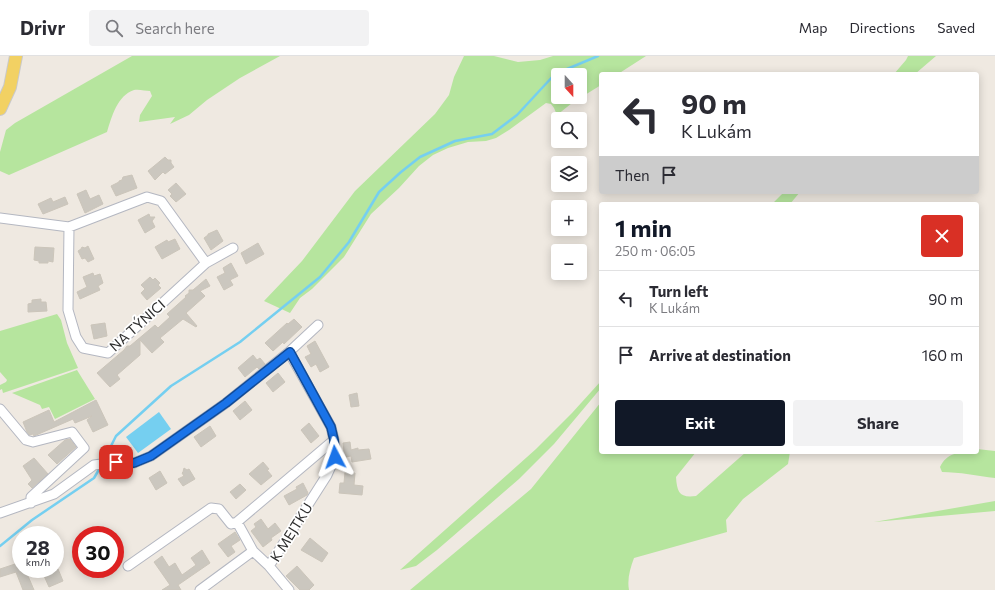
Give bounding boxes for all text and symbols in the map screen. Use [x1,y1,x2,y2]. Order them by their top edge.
search box [89,10,369,46]
text: Drivr [20,16,65,39]
icon: search [103,17,125,39]
text: Search here [135,19,215,37]
text: Map [799,19,828,36]
text: Directions [850,19,915,36]
text: Saved [937,19,975,36]
north arrow [551,68,587,104]
map controls [551,68,587,280]
text: 90 m [681,86,747,120]
icon: left [615,88,667,140]
button: search [551,112,587,148]
text: K Lukám [681,120,752,142]
button: layers [551,156,587,192]
icon: arrive [658,164,680,186]
text: Then [615,166,650,184]
button: + [551,200,587,236]
text: 1 min [615,213,672,242]
button: close [921,215,963,257]
text: 250 m · 06:05 [615,243,695,259]
button: − [551,244,587,280]
text: Turn left [649,282,708,300]
icon: left [615,288,637,310]
text: 90 m [928,290,963,308]
street label: NA TÝNICI [106,296,168,354]
text: K Lukám [649,300,700,316]
icon: arrive [615,344,637,366]
text: Arrive at destination [649,346,791,364]
text: 160 m [922,346,963,364]
button: Exit [615,400,785,446]
button: Share [793,400,963,446]
position arrow [314,436,356,478]
pin [99,445,133,479]
icon: arrive [105,451,127,473]
street label: K MEJTKU [266,499,316,565]
speed limit sign: 30 [72,526,124,578]
text: 28 [26,535,50,559]
text: km/h [26,556,50,568]

